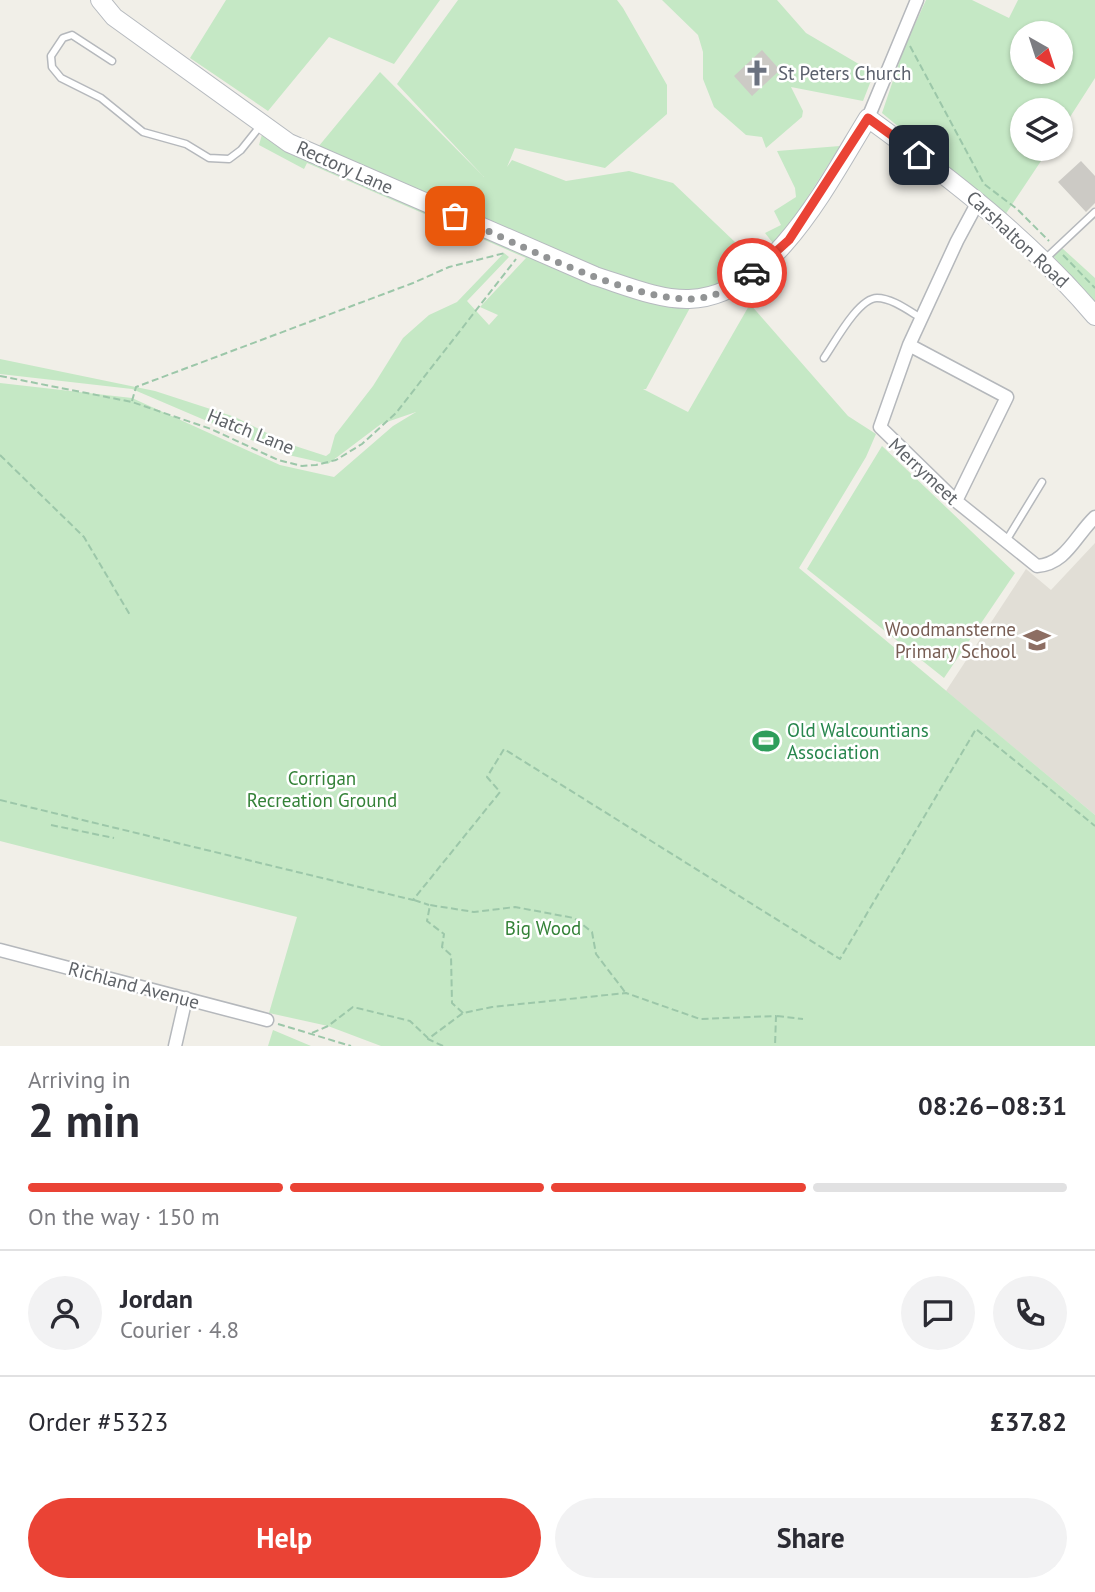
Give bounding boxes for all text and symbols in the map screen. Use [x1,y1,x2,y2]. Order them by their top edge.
north arrow [1010,21,1073,84]
map controls [1010,21,1073,161]
church icon: St Peters Church [742,58,772,88]
place label: St Peters Church [778,61,912,85]
button: layers [1010,98,1073,161]
pin [889,125,949,185]
street label: Rectory Lane [293,135,397,199]
icon: home [900,136,938,174]
street label: Carshalton Road [962,185,1074,293]
pin [425,186,485,246]
icon: bag [436,197,474,235]
courier [717,238,787,308]
icon: car [733,254,771,292]
street label: Hatch Lane [204,403,298,459]
street label: Merrymeet [884,432,965,510]
place label: Woodmansterne Primary School [885,617,1016,663]
school or university icon: Woodmansterne Primary School [1022,625,1052,655]
place label: Old Walcountians Association [787,718,929,764]
sports icon: Old Walcountians Association [751,726,781,756]
park label: Corrigan Recreation Ground [247,766,397,812]
park label: Big Wood [505,916,581,940]
street label: Richland Avenue [66,956,202,1014]
text: Arriving in [28,1065,130,1094]
text: 08:26–08:31 [918,1089,1067,1122]
text: 2 min [28,1090,140,1150]
text: On the way · 150 m [28,1202,220,1231]
button: person [28,1276,102,1350]
button: chat [901,1276,975,1350]
button: phone [993,1276,1067,1350]
text: Jordan [120,1282,193,1315]
text: Courier · 4.8 [120,1315,239,1344]
text: Order #5323 [28,1405,168,1438]
text: £37.82 [990,1405,1067,1438]
button: Help [28,1498,541,1578]
button: Share [555,1498,1067,1578]

